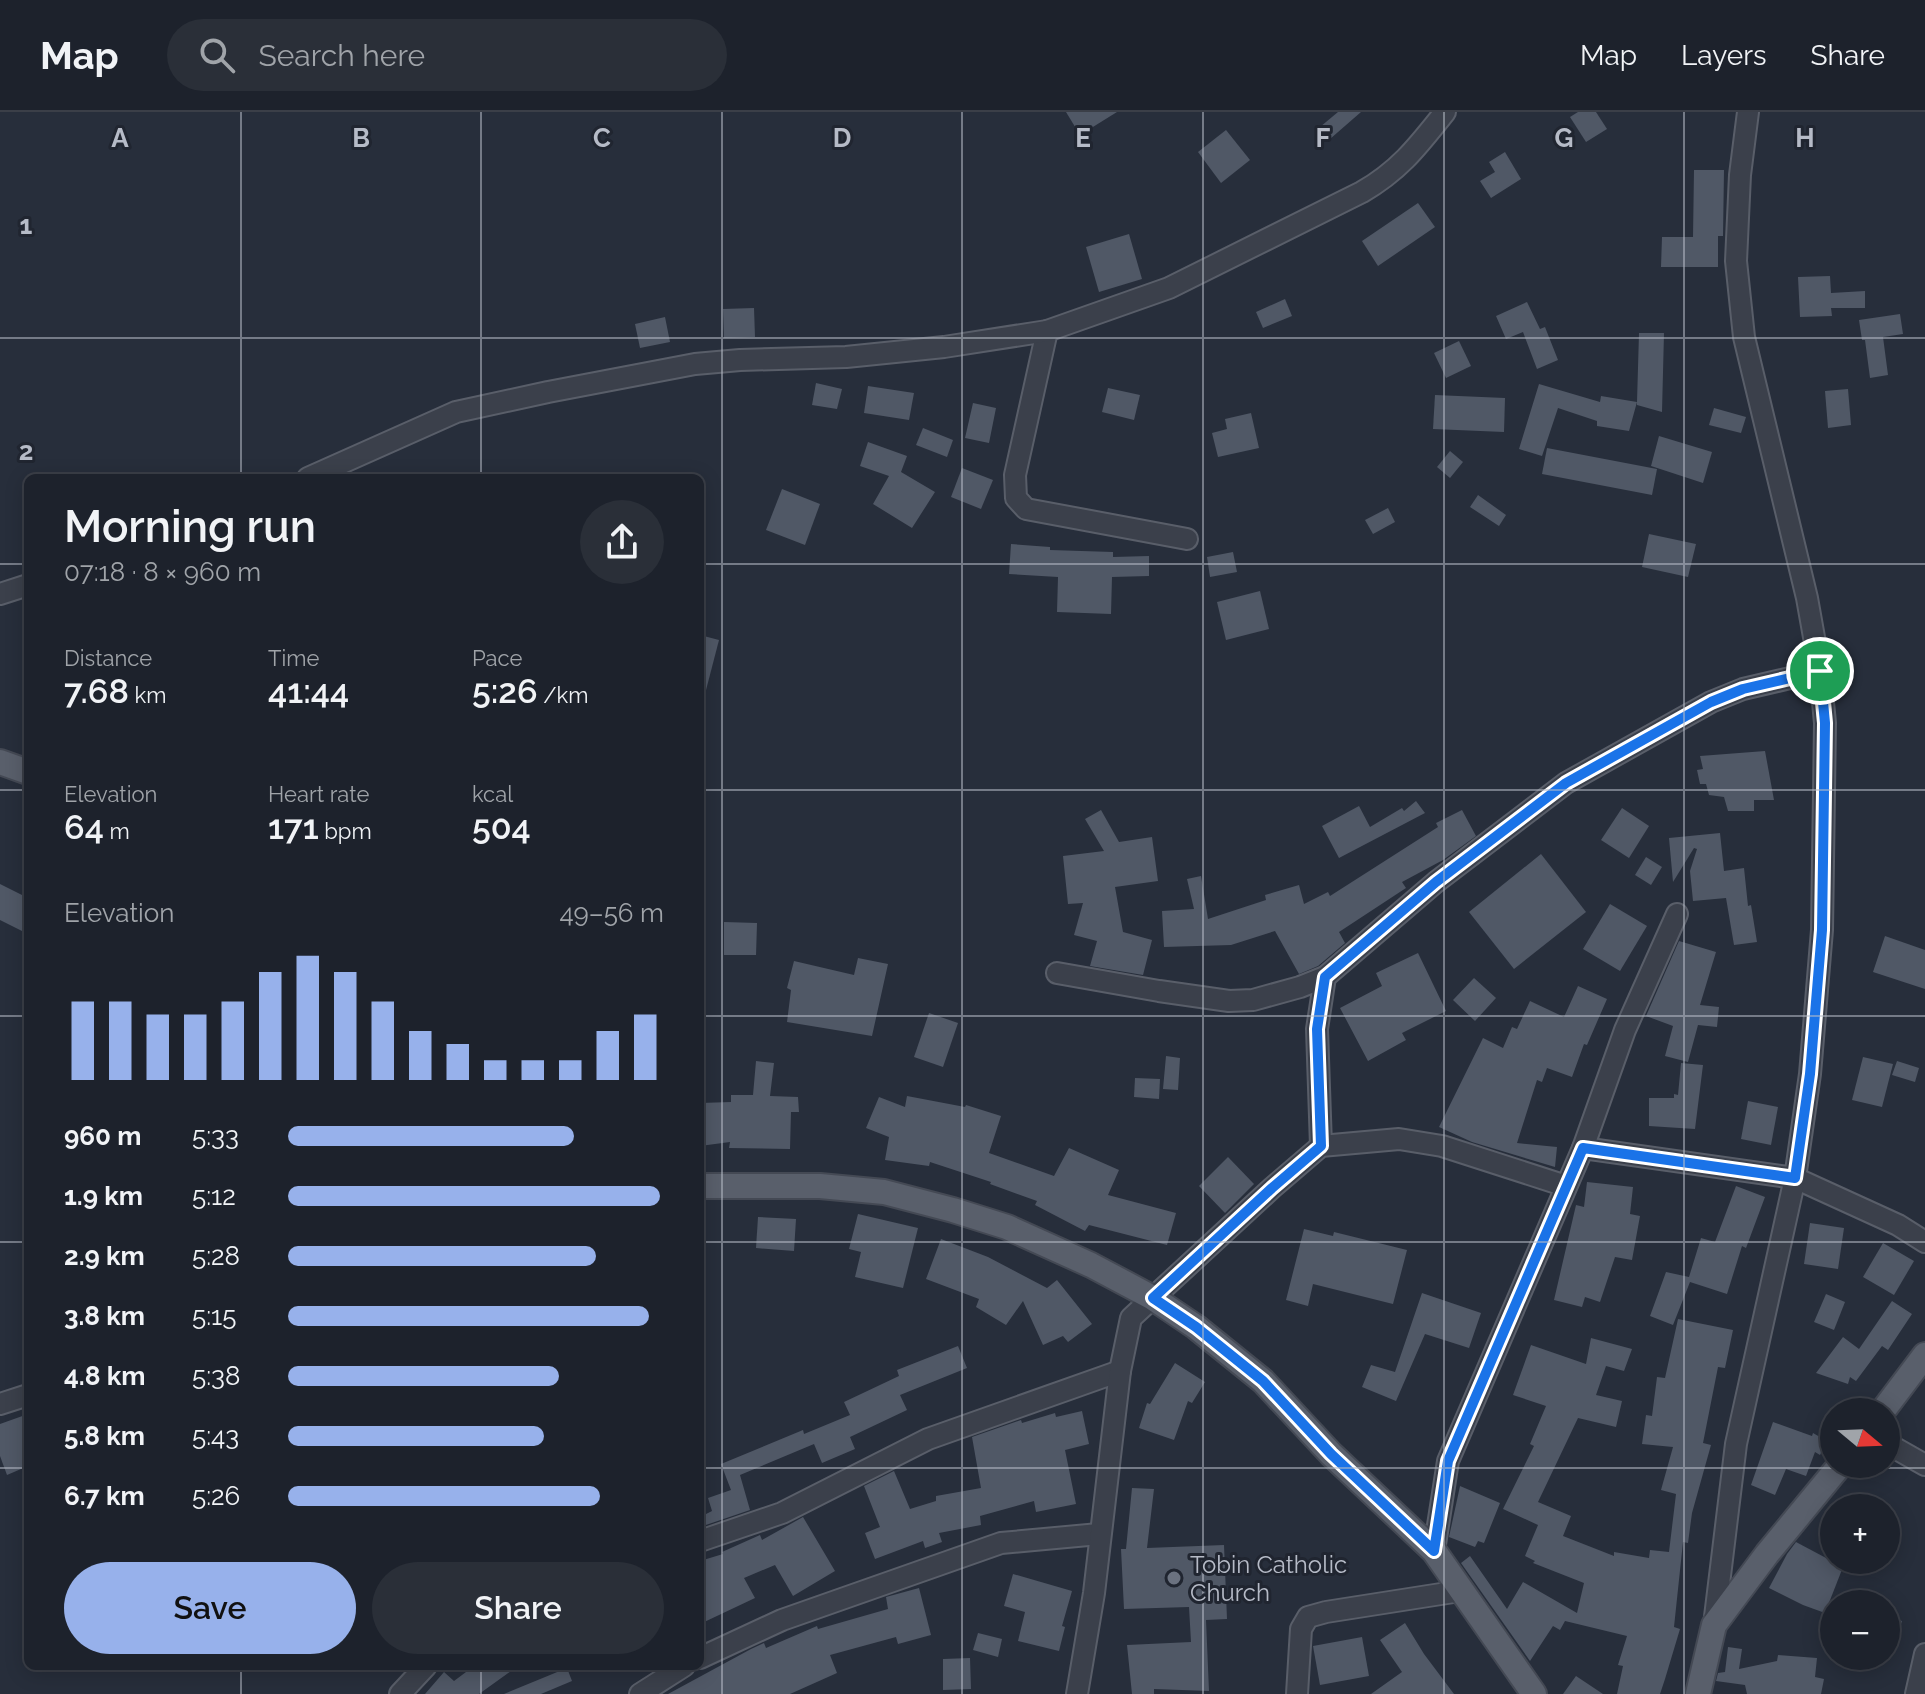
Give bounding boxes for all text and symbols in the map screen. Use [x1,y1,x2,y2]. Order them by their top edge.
search box [167,19,727,91]
text: Map [40,33,119,78]
icon: search [195,33,239,77]
text: Search here [259,38,425,73]
text: Map [1580,39,1637,72]
text: Layers [1681,39,1767,72]
text: Share [1811,39,1885,72]
text: A [111,123,129,153]
text: B [352,123,370,153]
text: C [593,123,611,153]
text: D [833,123,851,153]
text: E [1075,123,1091,153]
text: F [1316,123,1331,153]
text: G [1555,123,1573,153]
text: H [1795,123,1815,153]
text: 1 [20,210,33,240]
text: 2 [19,436,33,466]
button: share [580,500,664,584]
text: Morning run [64,501,316,552]
text: 07:18 · 8 × 960 m [64,557,261,587]
pin [1786,637,1854,705]
text: Distance [64,645,152,671]
text: Time [268,645,319,671]
text: Pace [472,645,522,671]
icon: arrive [1798,649,1842,693]
text: 7.68 [64,671,129,711]
text: 41:44 [268,671,349,711]
text: 5:26 [472,671,538,711]
text: km [129,682,166,708]
text: /km [538,682,588,708]
text: Elevation [64,781,157,807]
text: Heart rate [268,781,369,807]
text: kcal [472,781,513,807]
text: 64 [64,807,104,847]
text: 171 [268,807,319,847]
text: 504 [472,807,531,847]
text: m [104,818,130,844]
text: bpm [319,818,372,844]
text: Elevation [64,898,174,928]
text: 49–56 m [559,898,664,928]
text: 960 m [64,1121,142,1151]
text: 5:33 [192,1121,239,1151]
text: 1.9 km [64,1181,143,1211]
text: 5:12 [192,1181,236,1211]
text: 2.9 km [64,1241,145,1271]
text: 5:28 [192,1241,240,1271]
text: 3.8 km [64,1301,145,1331]
text: 5:15 [192,1301,236,1331]
text: 4.8 km [64,1361,145,1391]
text: 5:38 [192,1361,240,1391]
north arrow [1820,1398,1900,1478]
map controls [1820,1398,1900,1670]
text: 5.8 km [64,1421,145,1451]
text: 5:43 [192,1421,239,1451]
text: 6.7 km [64,1481,145,1511]
text: 5:26 [192,1481,240,1511]
button: + [1820,1494,1900,1574]
place label: Tobin Catholic Church [1190,1550,1347,1607]
button: Save [64,1562,356,1654]
button: Share [372,1562,664,1654]
marker: Tobin Catholic Church [1165,1569,1183,1587]
button: − [1820,1590,1900,1670]

